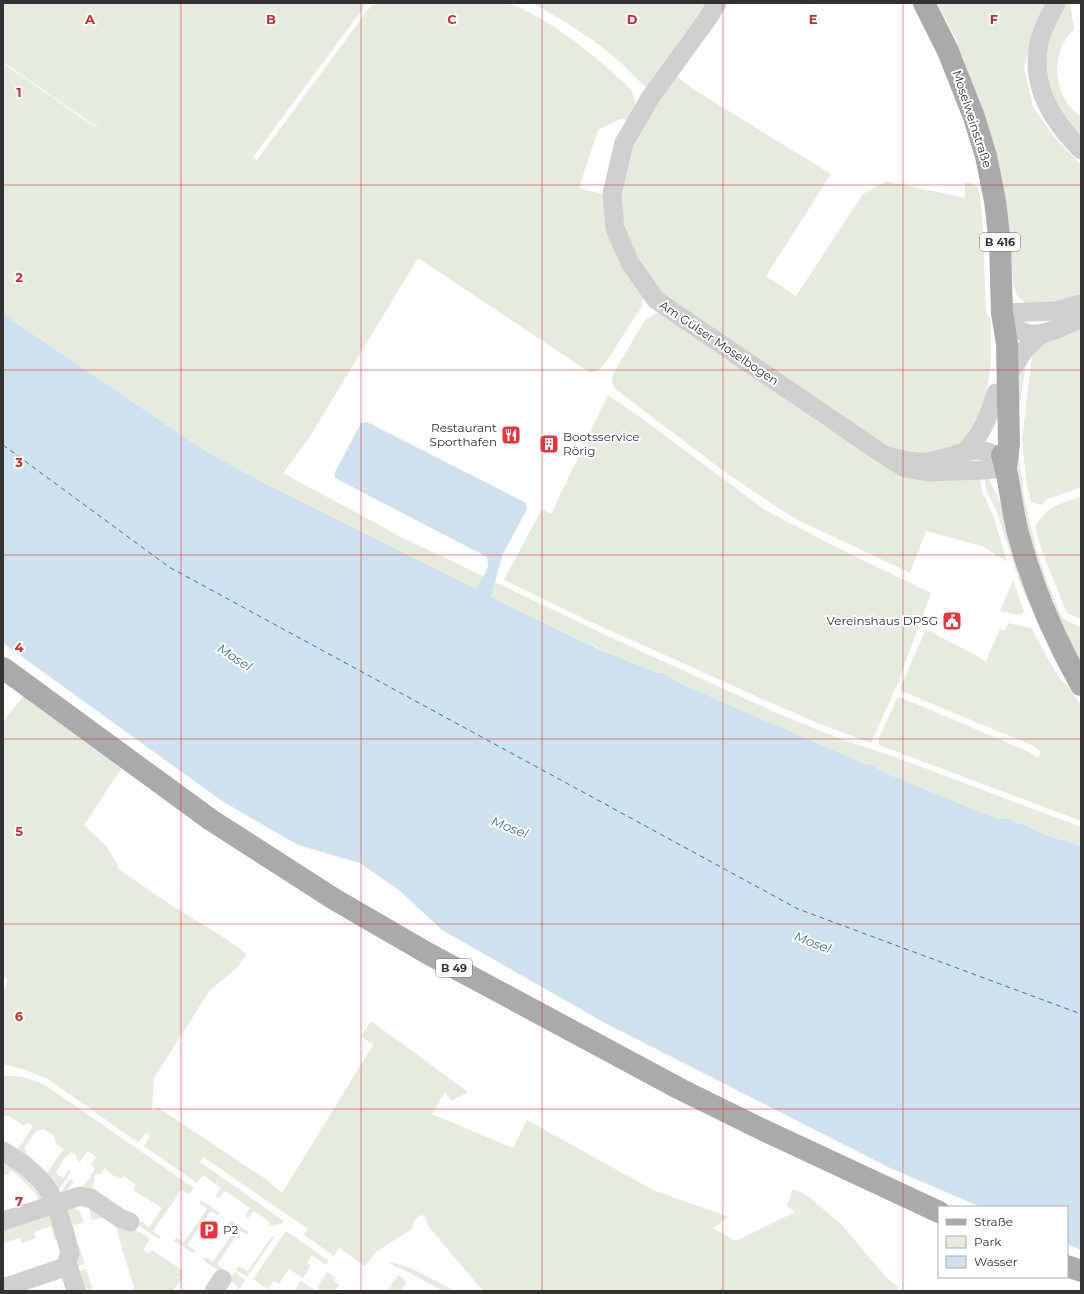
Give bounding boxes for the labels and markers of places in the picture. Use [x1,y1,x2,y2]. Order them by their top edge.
place label: Restaurant Sporthafen [430,420,497,449]
restaurant icon: Restaurant Sporthafen [500,424,522,446]
place label: Bootsservice Rörig [563,429,640,458]
building icon: Bootsservice Rörig [538,433,560,455]
public building icon: Vereinshaus DPSG [941,610,963,632]
place label: Vereinshaus DPSG [826,613,938,628]
parking icon: P2 [198,1219,220,1241]
place label: P2 [223,1222,239,1237]

